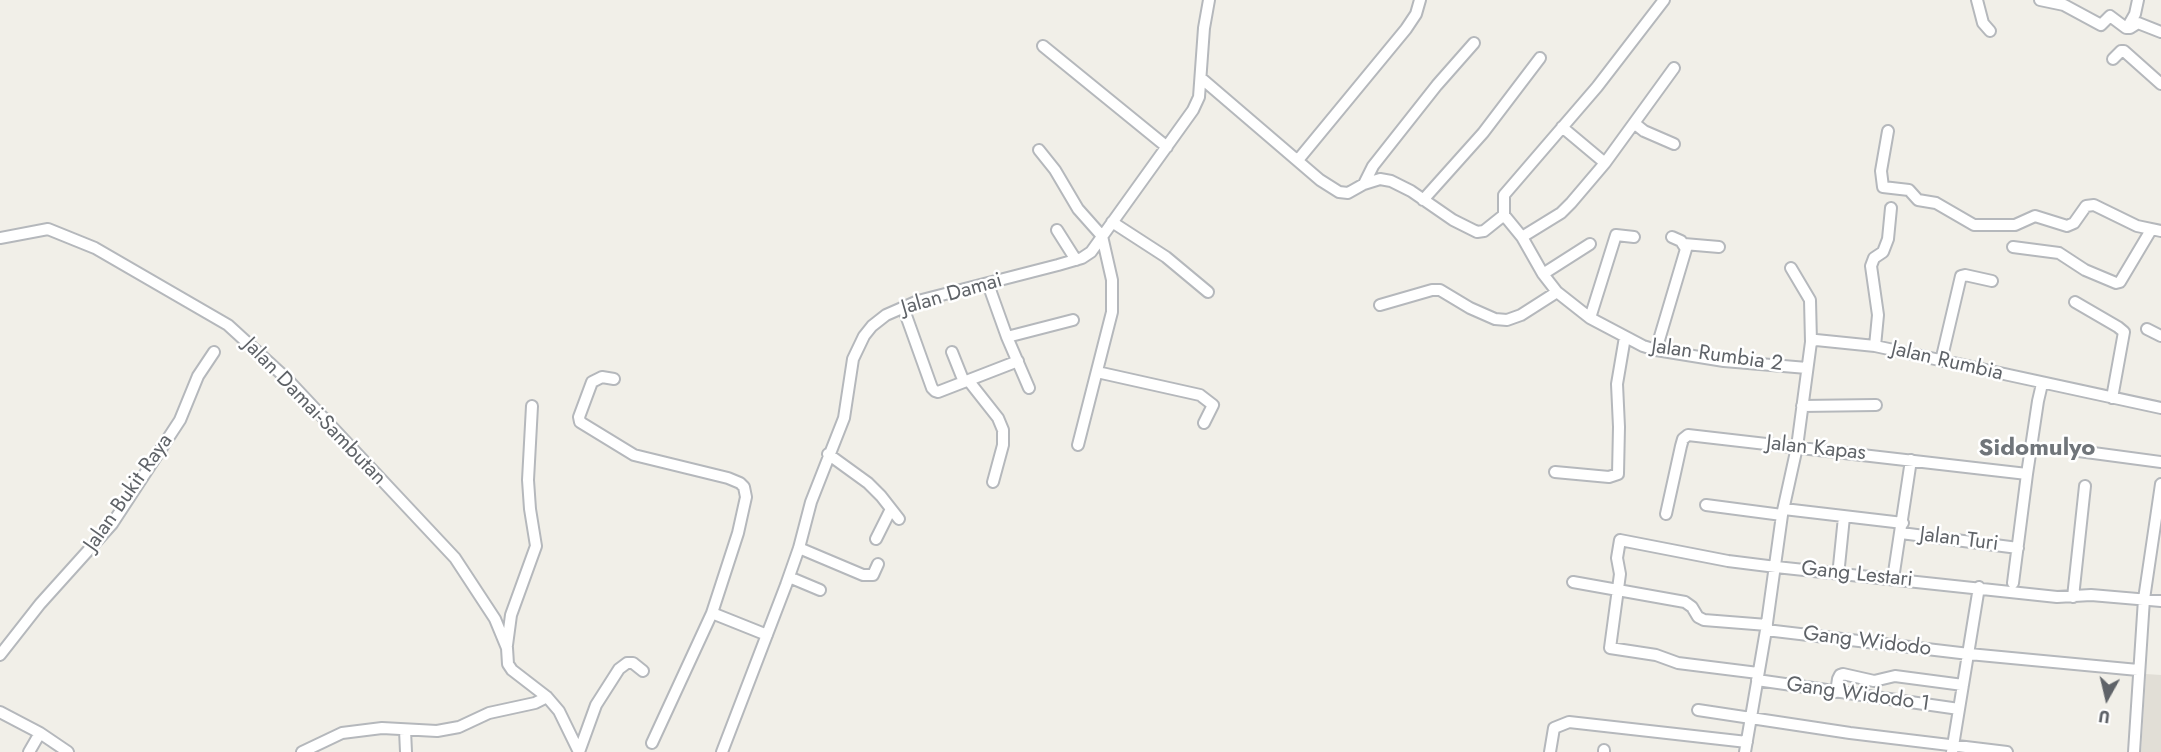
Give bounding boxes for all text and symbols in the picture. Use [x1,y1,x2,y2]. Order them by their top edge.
street label: Jalan Damai [899,269,1005,321]
street label: Jalan Damai-Sambutan [237,333,391,491]
street label: Jalan Rumbia 2 [1650,334,1784,378]
street label: Jalan Rumbia [1889,337,2005,387]
street label: Jalan Bukit Raya [79,430,179,556]
street label: Jalan Kapas [1765,431,1867,467]
district label: Sidomulyo [1979,435,2095,463]
street label: Jalan Turi [1918,523,2000,557]
street label: Gang Lestari [1800,557,1914,593]
street label: Gang Widodo [1802,622,1932,662]
north arrow [2077,668,2137,728]
street label: Gang Widodo 1 [1785,672,1931,718]
text: U [2097,704,2112,728]

